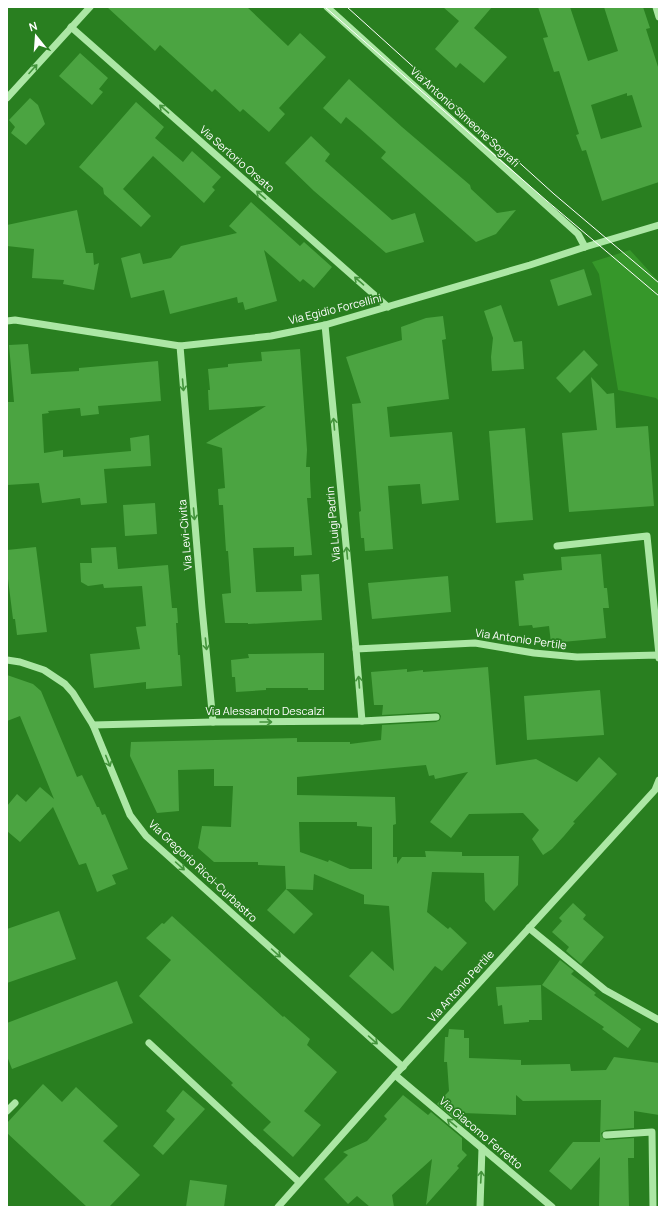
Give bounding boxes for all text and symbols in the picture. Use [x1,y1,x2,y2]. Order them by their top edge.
north arrow [16,16,56,56]
text: N [27,18,39,34]
street label: Via Antonio Simeone Sografi [407,63,523,170]
one-way arrow [29,64,38,74]
one-way arrow [159,105,169,114]
street label: Via Sertorio Orsato [197,122,278,196]
one-way arrow [256,191,267,200]
one-way arrow [354,277,364,286]
street label: Via Egidio Forcellini [287,290,383,327]
one-way arrow [180,378,187,391]
one-way arrow [331,418,338,431]
street label: Via Luigi Padrin [322,486,343,562]
street label: Via Levi-Civita [174,499,195,571]
one-way arrow [191,507,198,520]
one-way arrow [343,547,351,560]
street label: Via Antonio Pertile [474,625,568,652]
one-way arrow [202,637,209,650]
one-way arrow [355,676,362,689]
street label: Via Alessandro Descalzi [205,703,325,718]
one-way arrow [259,718,272,726]
one-way arrow [104,755,112,767]
street label: Via Gregorio Ricci-Curbastro [146,816,261,925]
one-way arrow [175,862,185,871]
street label: Via Antonio Pertile [424,946,497,1025]
one-way arrow [271,949,282,958]
one-way arrow [368,1036,378,1045]
street label: Via Giacomo Ferretto [436,1093,527,1172]
one-way arrow [447,1119,458,1128]
one-way arrow [477,1171,485,1184]

